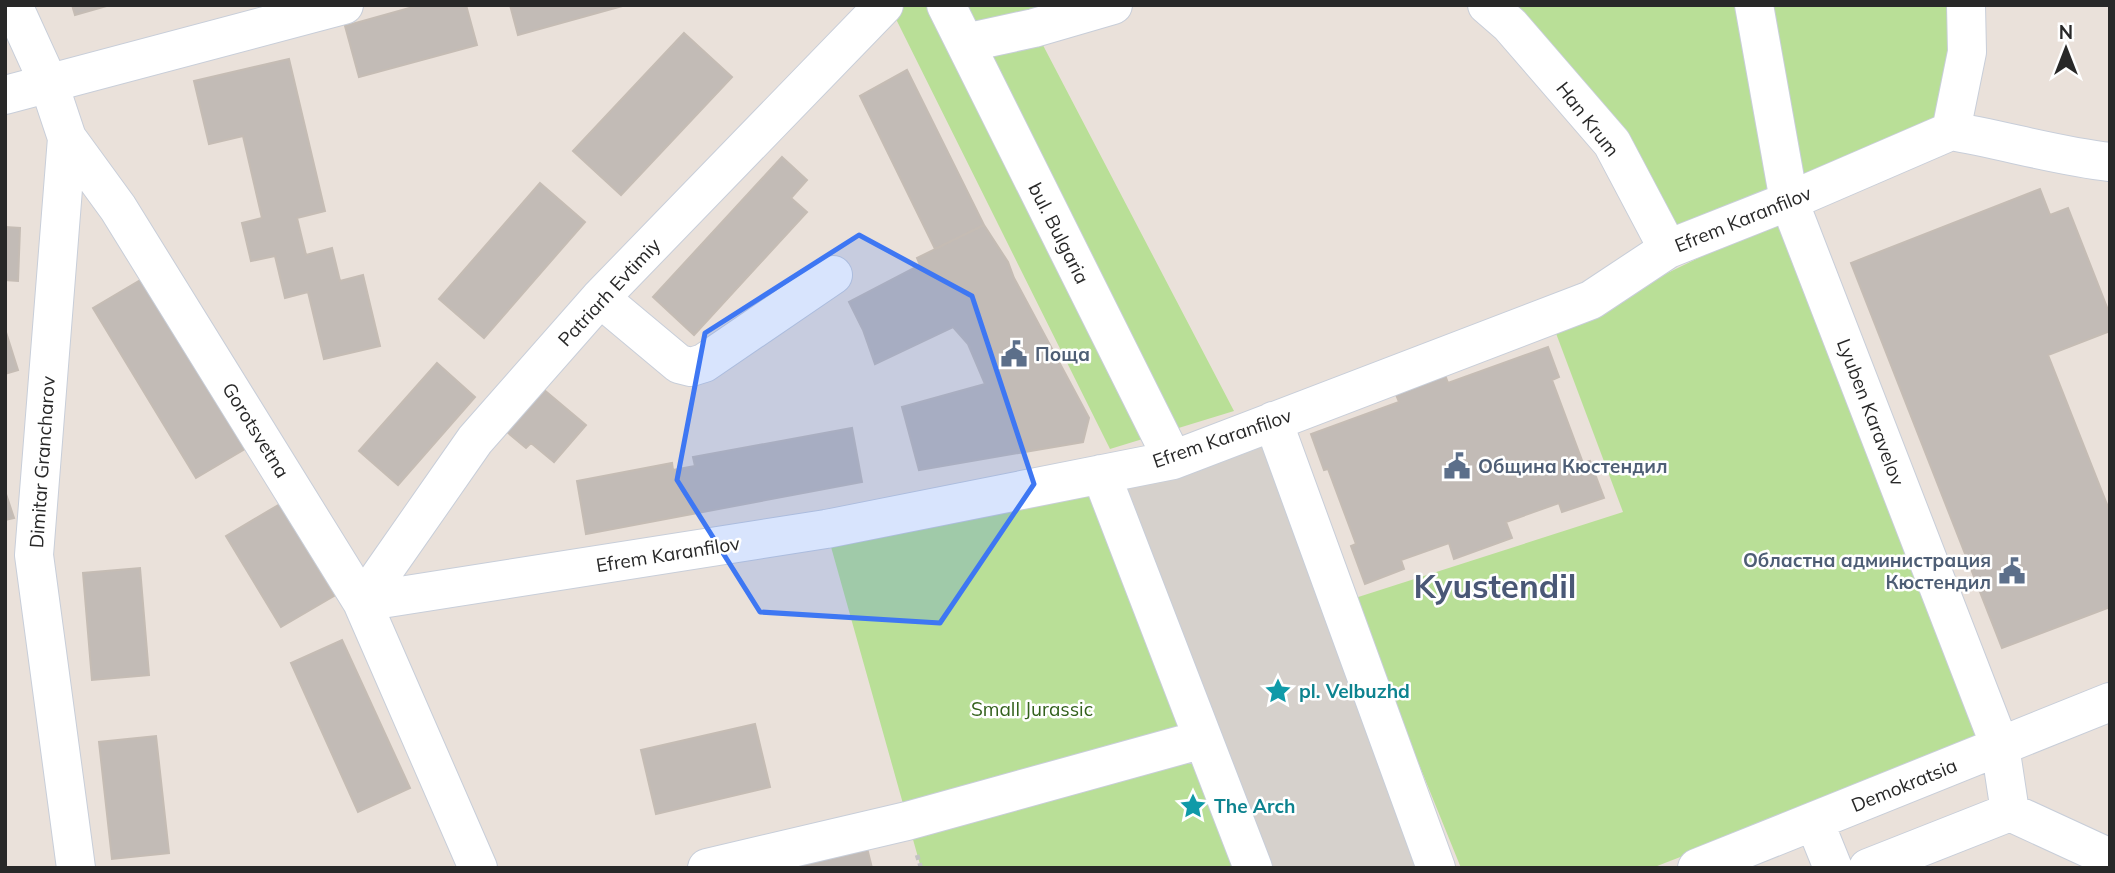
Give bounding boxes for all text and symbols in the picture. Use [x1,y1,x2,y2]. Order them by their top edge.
north arrow [2031,14,2101,84]
text: N [2059,20,2073,44]
street label: Han Krum [1551,77,1625,161]
street label: bul. Bulgaria [1023,178,1095,288]
street label: Efrem Karanfilov [1671,181,1815,257]
street label: Patriarh Evtimiy [553,233,665,351]
street label: Lyuben Karavelov [1832,335,1910,489]
public building icon: Поща [999,339,1029,369]
place label: Поща [1035,342,1090,366]
street label: Dimitar Grancharov [24,375,60,549]
street label: Gorotsvetna [217,378,295,482]
street label: Efrem Karanfilov [1149,403,1295,473]
public building icon: Община Кюстендил [1442,451,1472,481]
place label: Община Кюстендил [1478,454,1668,478]
street label: Efrem Karanfilov [594,531,742,577]
place label: Областна администрация Кюстендил [1743,548,1991,594]
public building icon: Областна администрация Кюстендил [1997,556,2027,586]
district label: Kyustendil [1414,565,1576,606]
place icon: pl. Velbuzhd [1263,676,1293,706]
place label: pl. Velbuzhd [1299,679,1410,703]
park label: Small Jurassic [971,697,1093,721]
street label: Demokratsia [1848,753,1960,817]
place icon: The Arch [1178,791,1208,821]
place label: The Arch [1214,794,1295,818]

